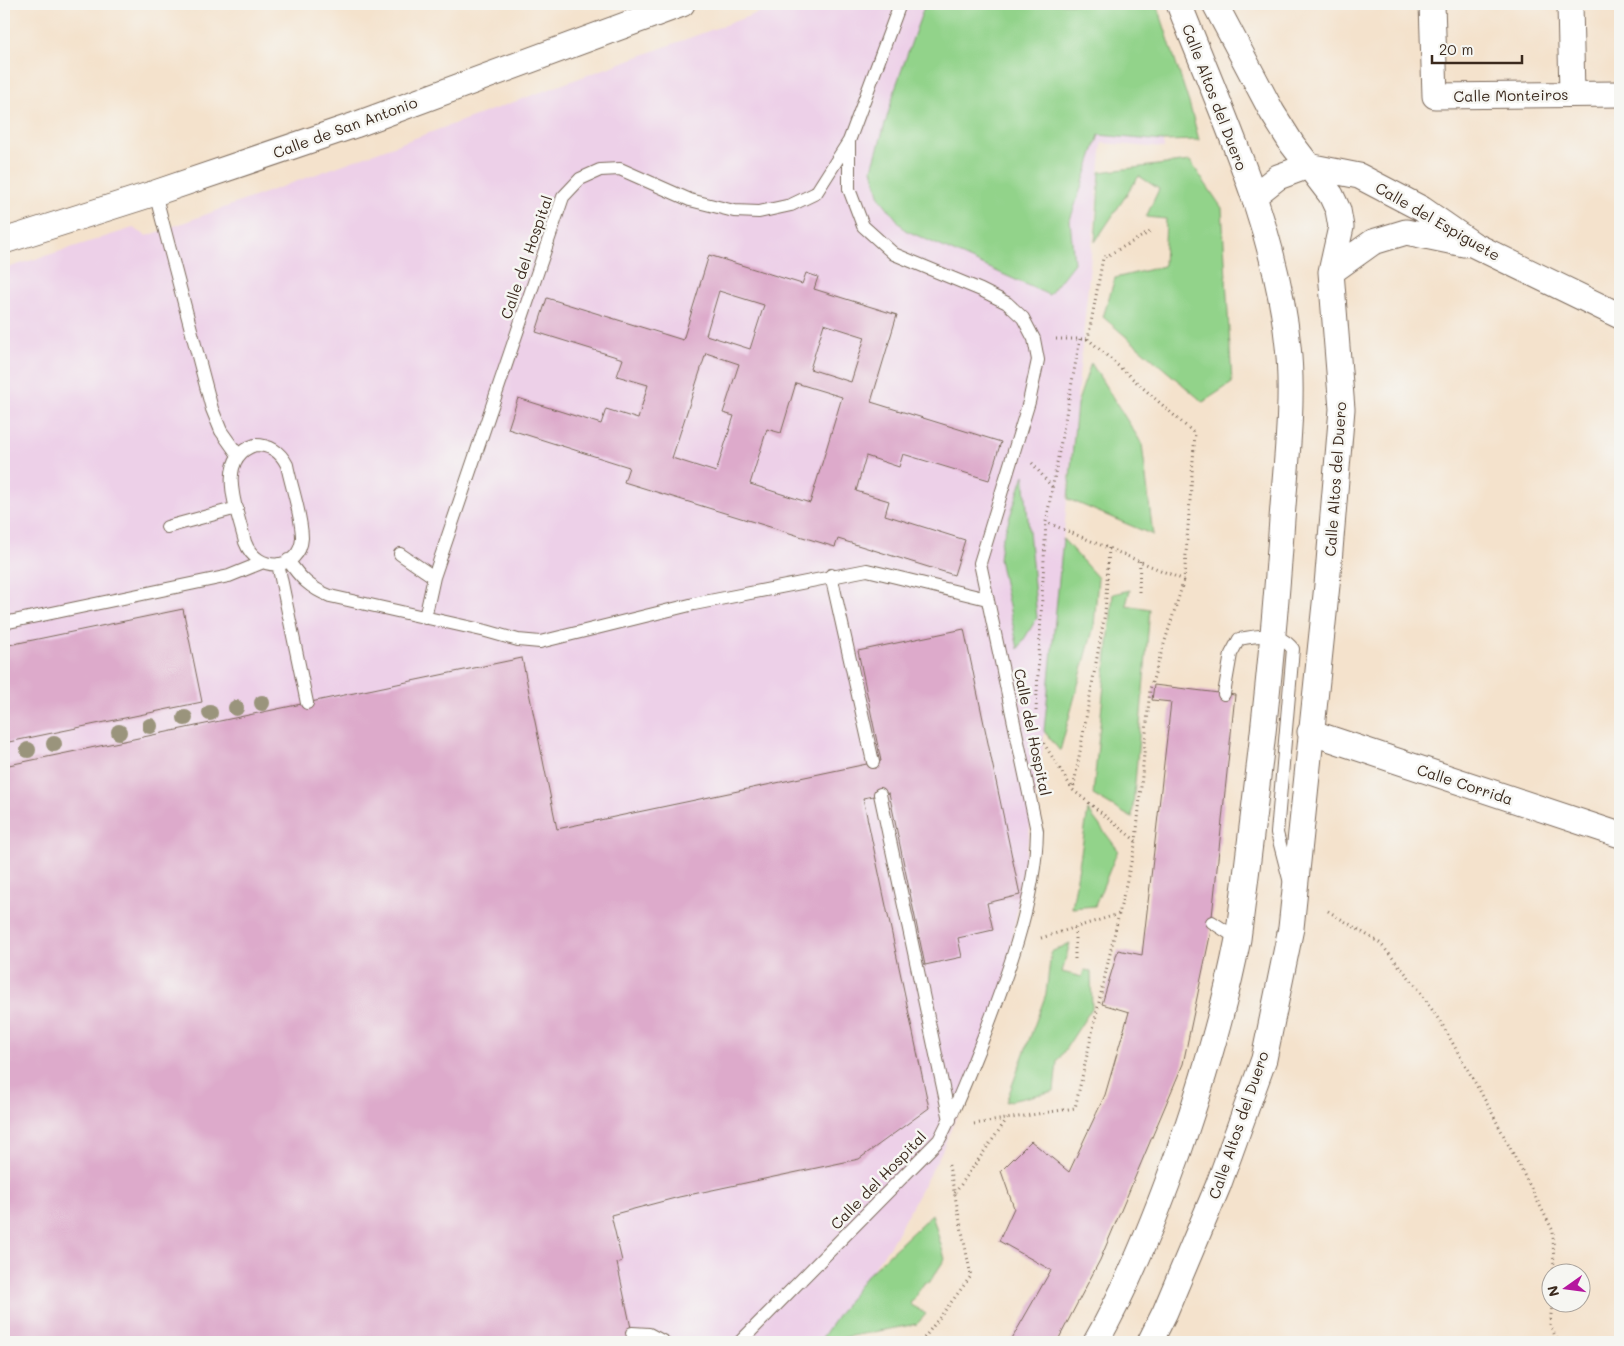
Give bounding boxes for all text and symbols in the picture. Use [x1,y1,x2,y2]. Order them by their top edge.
street label: Calle Altos del Duero [1178,21,1252,173]
scale bar [1432,32,1522,64]
text: 20 m [1439,39,1473,59]
street label: Calle Monteiros [1453,84,1569,106]
street label: Calle de San Antonio [270,92,420,162]
street label: Calle del Espiguete [1372,177,1504,265]
street label: Calle del Hospital [495,193,557,321]
street label: Calle Altos del Duero [1320,401,1350,557]
street label: Calle del Hospital [1010,667,1056,797]
street label: Calle Corrida [1414,759,1516,809]
street label: Calle Altos del Duero [1203,1048,1273,1202]
street label: Calle del Hospital [826,1126,930,1234]
north arrow [1542,1264,1592,1314]
text: N [1542,1284,1563,1299]

